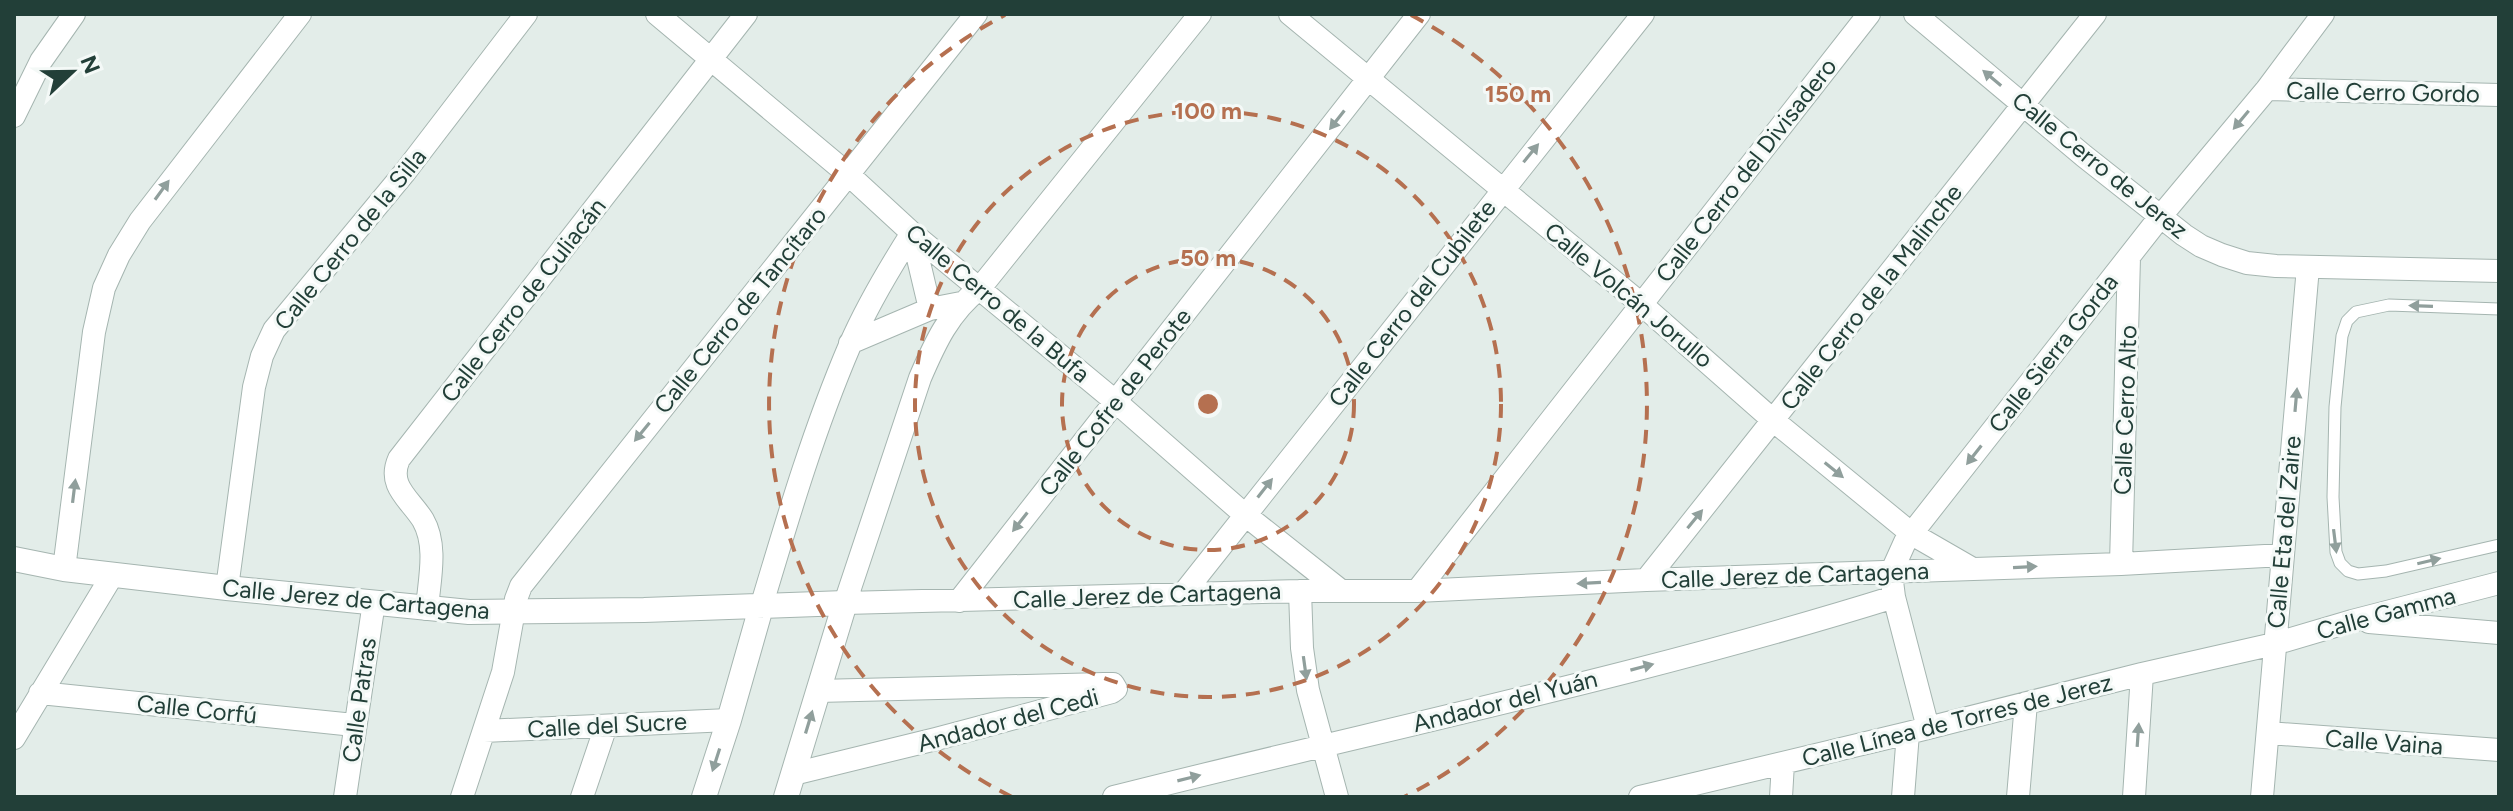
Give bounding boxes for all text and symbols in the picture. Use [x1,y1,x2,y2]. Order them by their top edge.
north arrow [32,32,112,112]
text: N [74,52,106,78]
street label: Calle Cerro del Divisadero [1649,52,1843,288]
one-way arrow [1983,70,2003,87]
street label: Calle Cerro Gordo [2286,76,2480,108]
text: 150 m [1485,79,1551,108]
street label: Calle Cerro de Jerez [2006,85,2194,245]
text: 100 m [1174,96,1242,125]
one-way arrow [1329,110,1345,130]
one-way arrow [2233,110,2250,130]
street label: Calle Cerro de la Silla [268,142,432,336]
one-way arrow [1523,143,1539,163]
street label: Calle Cerro de la Malinche [1774,178,1968,416]
one-way arrow [154,180,170,201]
street label: Calle Cerro de Culiacán [434,192,612,408]
street label: Calle Cerro del Cubilete [1322,194,1502,412]
street label: Calle Cerro de Tancítaro [648,201,832,419]
street label: Calle Volcán Jorullo [1539,216,1719,374]
street label: Calle Cerro de la Bufa [900,218,1096,388]
text: 50 m [1180,243,1236,272]
street label: Calle Sierra Gorda [1982,268,2124,438]
one-way arrow [2408,300,2433,313]
street label: Calle Cofre de Perote [1033,302,1197,502]
street label: Calle Cerro Alto [2108,325,2142,495]
one-way arrow [2290,387,2303,412]
centre of rings [1194,390,1222,418]
one-way arrow [635,422,651,442]
street label: Calle Eta del Zaire [2261,434,2307,630]
one-way arrow [1966,445,1983,465]
one-way arrow [1824,461,1844,478]
one-way arrow [68,478,81,503]
one-way arrow [1257,478,1273,498]
one-way arrow [1686,509,1703,529]
one-way arrow [1013,512,1029,532]
one-way arrow [2329,529,2342,554]
one-way arrow [2416,554,2441,567]
street label: Calle Jerez de Cartagena [1660,556,1930,594]
one-way arrow [2013,560,2038,573]
street label: Calle Jerez de Cartagena [221,573,491,625]
street label: Calle Jerez de Cartagena [1012,576,1282,614]
one-way arrow [1576,576,1601,589]
street label: Calle Gamma [2313,581,2459,645]
street label: Calle Patras [336,636,382,764]
one-way arrow [1299,656,1312,681]
one-way arrow [1630,661,1655,673]
street label: Andador del Yuán [1410,664,1600,738]
street label: Calle Línea de Torres de Jerez [1799,667,2115,773]
street label: Andador del Cedi [914,682,1102,758]
street label: Calle Corfú [135,688,259,730]
street label: Calle del Sucre [526,706,688,744]
one-way arrow [803,710,816,734]
one-way arrow [2132,723,2145,748]
street label: Calle Vaina [2324,723,2444,761]
one-way arrow [710,748,722,772]
one-way arrow [1177,771,1202,783]

